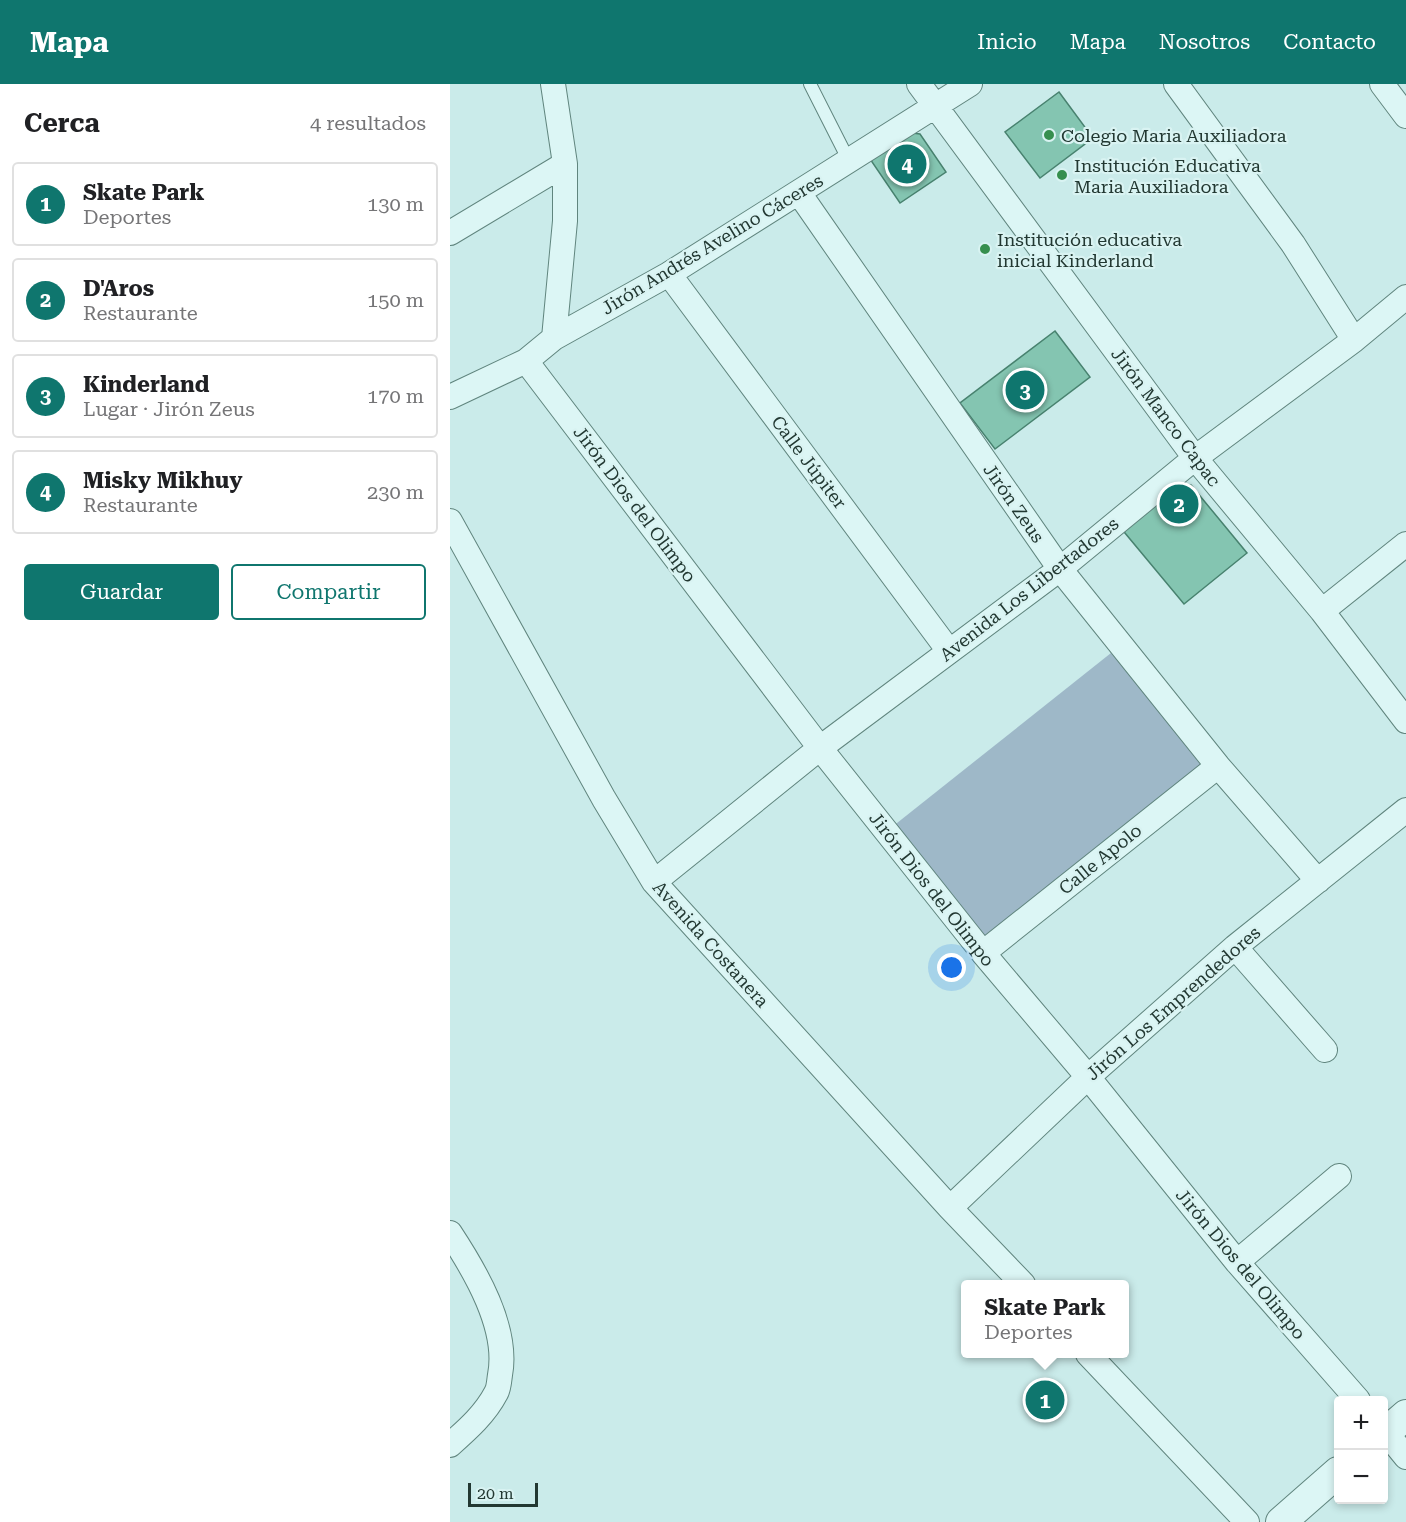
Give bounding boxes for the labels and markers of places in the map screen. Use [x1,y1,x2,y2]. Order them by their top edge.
place label: Colegio Maria Auxiliadora [1061,125,1287,146]
marker: Colegio Maria Auxiliadora [1042,128,1056,142]
pin: 4 [888,142,926,187]
place label: Institución Educativa Maria Auxiliadora [1074,155,1261,197]
marker: Institución Educativa Maria Auxiliadora [1055,168,1069,182]
place label: Institución educativa inicial Kinderland [997,229,1182,271]
marker: Institución educativa inicial Kinderland [978,242,992,256]
pin: 3 [1006,368,1044,412]
pin: 2 [1160,482,1198,526]
pin: 1 [1026,1378,1064,1422]

